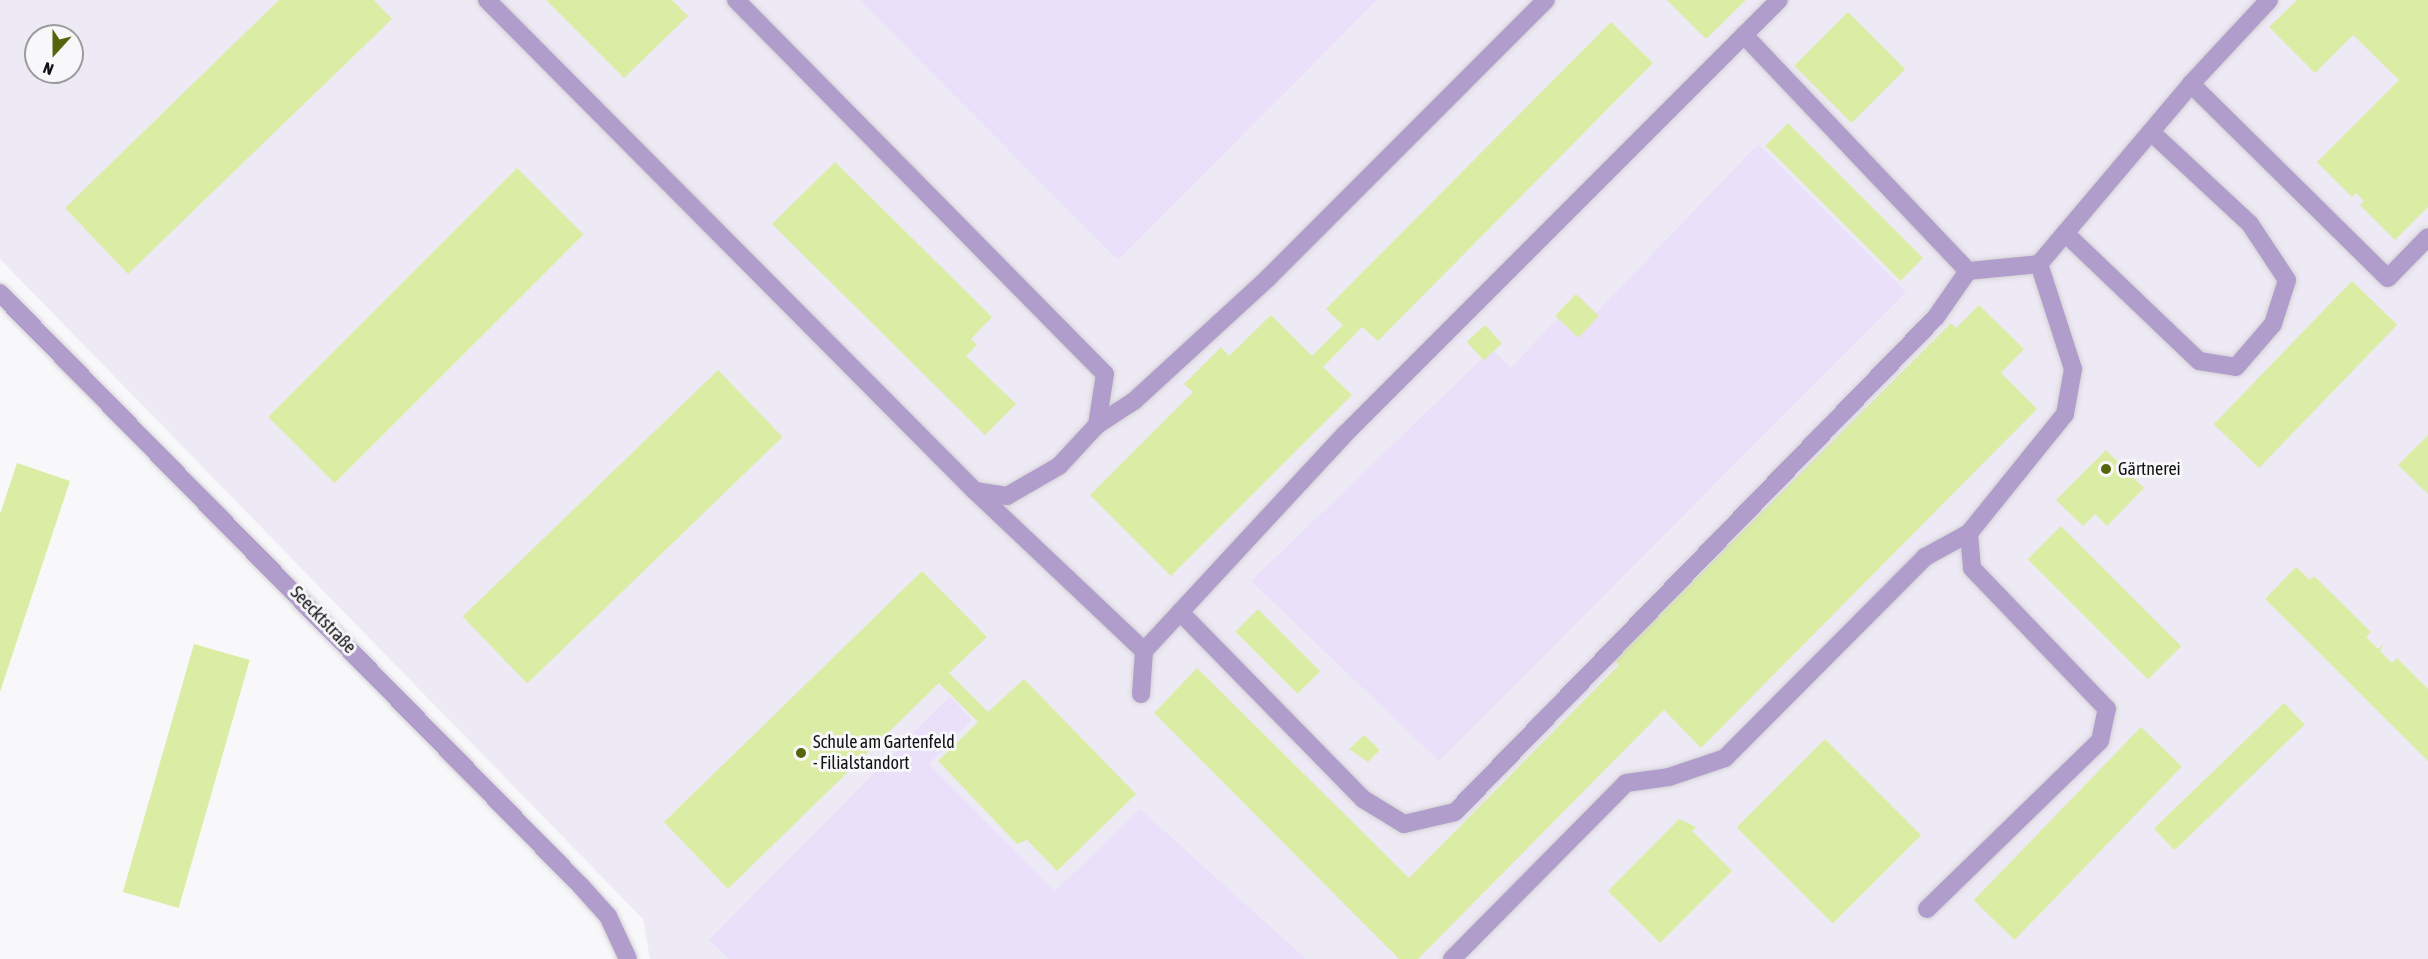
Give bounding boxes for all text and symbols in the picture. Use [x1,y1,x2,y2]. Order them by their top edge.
north arrow [24,24,84,84]
text: N [41,59,56,79]
place label: Gärtnerei [2118,458,2181,480]
marker: Gärtnerei [2099,462,2113,476]
street label: Seecktstraße [286,582,360,658]
place label: Schule am Gartenfeld - Filialstandort [813,732,955,774]
marker: Schule am Gartenfeld - Filialstandort [794,746,808,760]

